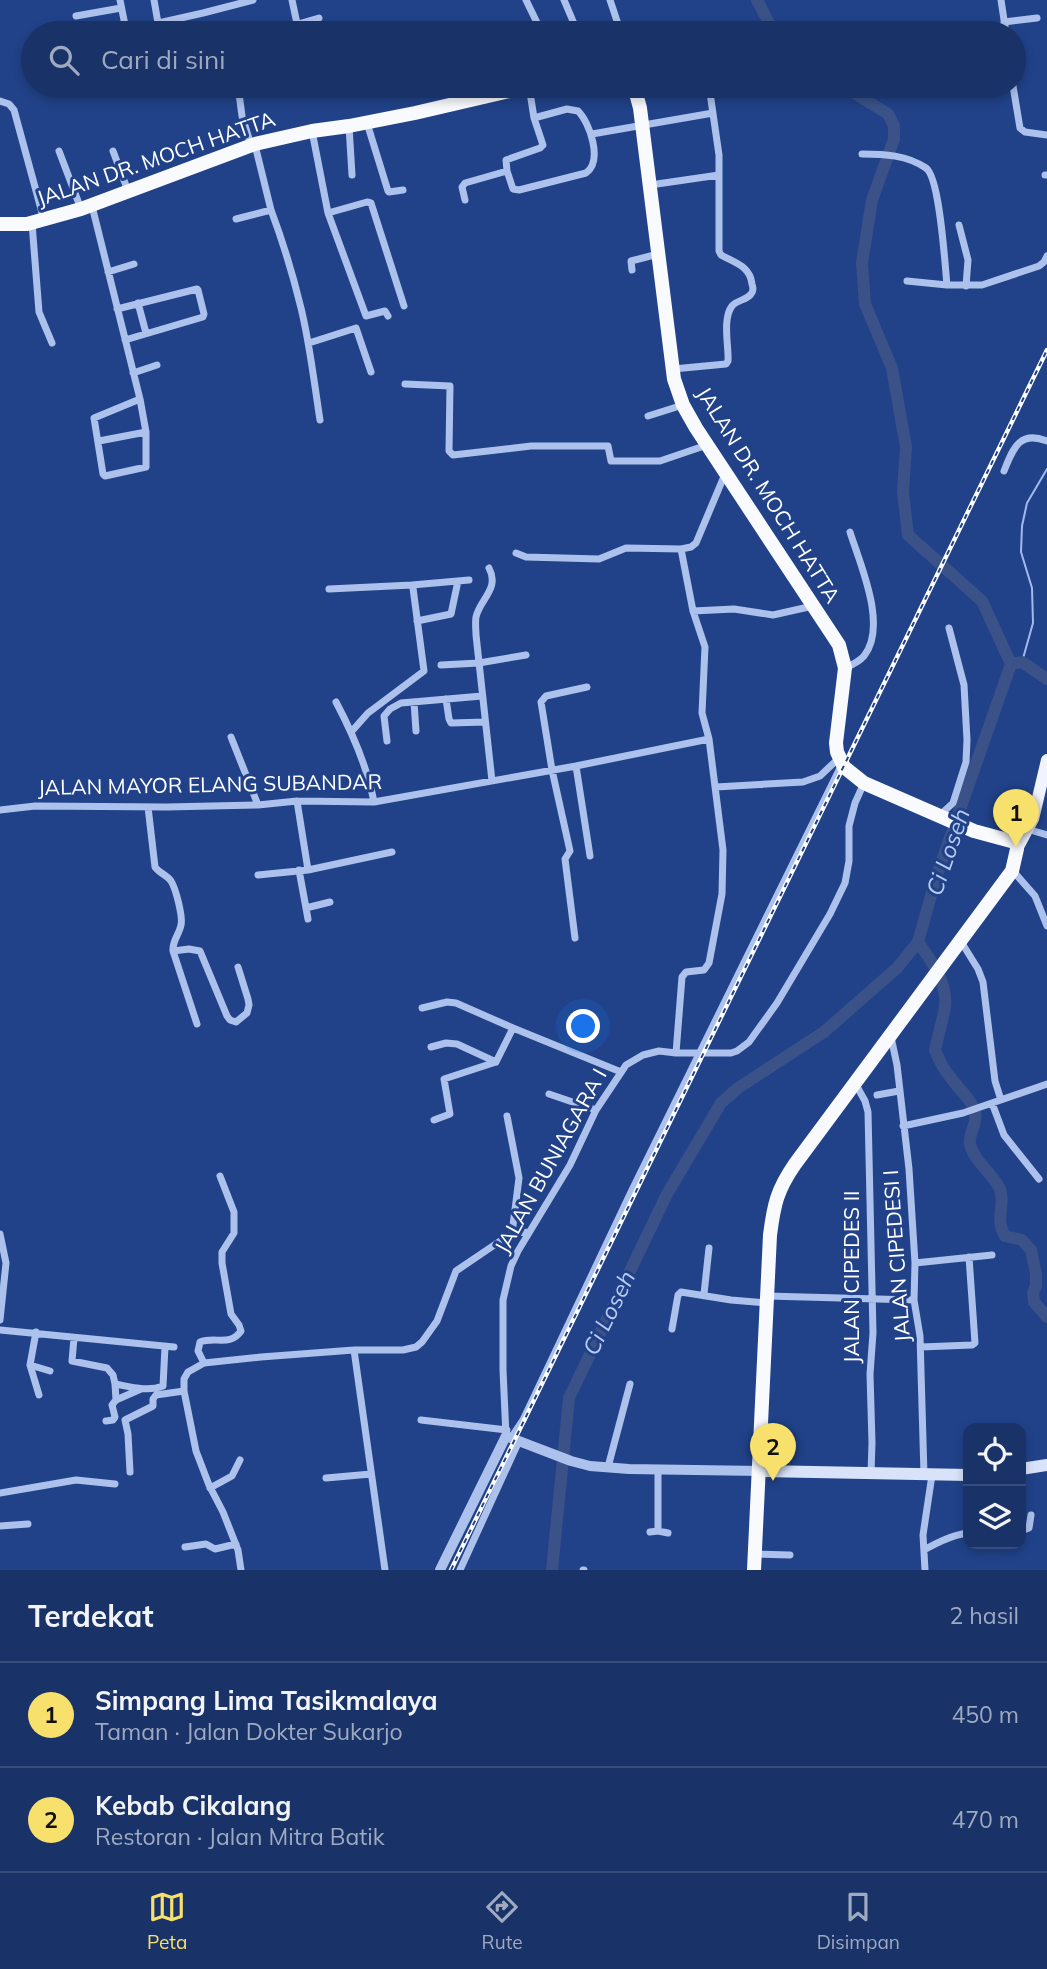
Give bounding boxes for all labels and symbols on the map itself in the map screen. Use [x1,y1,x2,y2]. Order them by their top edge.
street label: JALAN DR. MOCH HATTA [33,105,279,211]
street label: JALAN DR. MOCH HATTA [692,382,846,608]
street label: JALAN MAYOR ELANG SUBANDAR [38,768,382,800]
pin: 1 [993,789,1039,847]
water label: Ci Loseh [919,804,976,899]
your location [566,1009,600,1043]
street label: JALAN BUNIAGARA I [489,1064,612,1257]
street label: JALAN CIPEDESI I [877,1169,915,1343]
street label: JALAN CIPEDES II [838,1190,864,1364]
water label: Ci Loseh [576,1266,641,1360]
pin: 2 [750,1423,796,1481]

